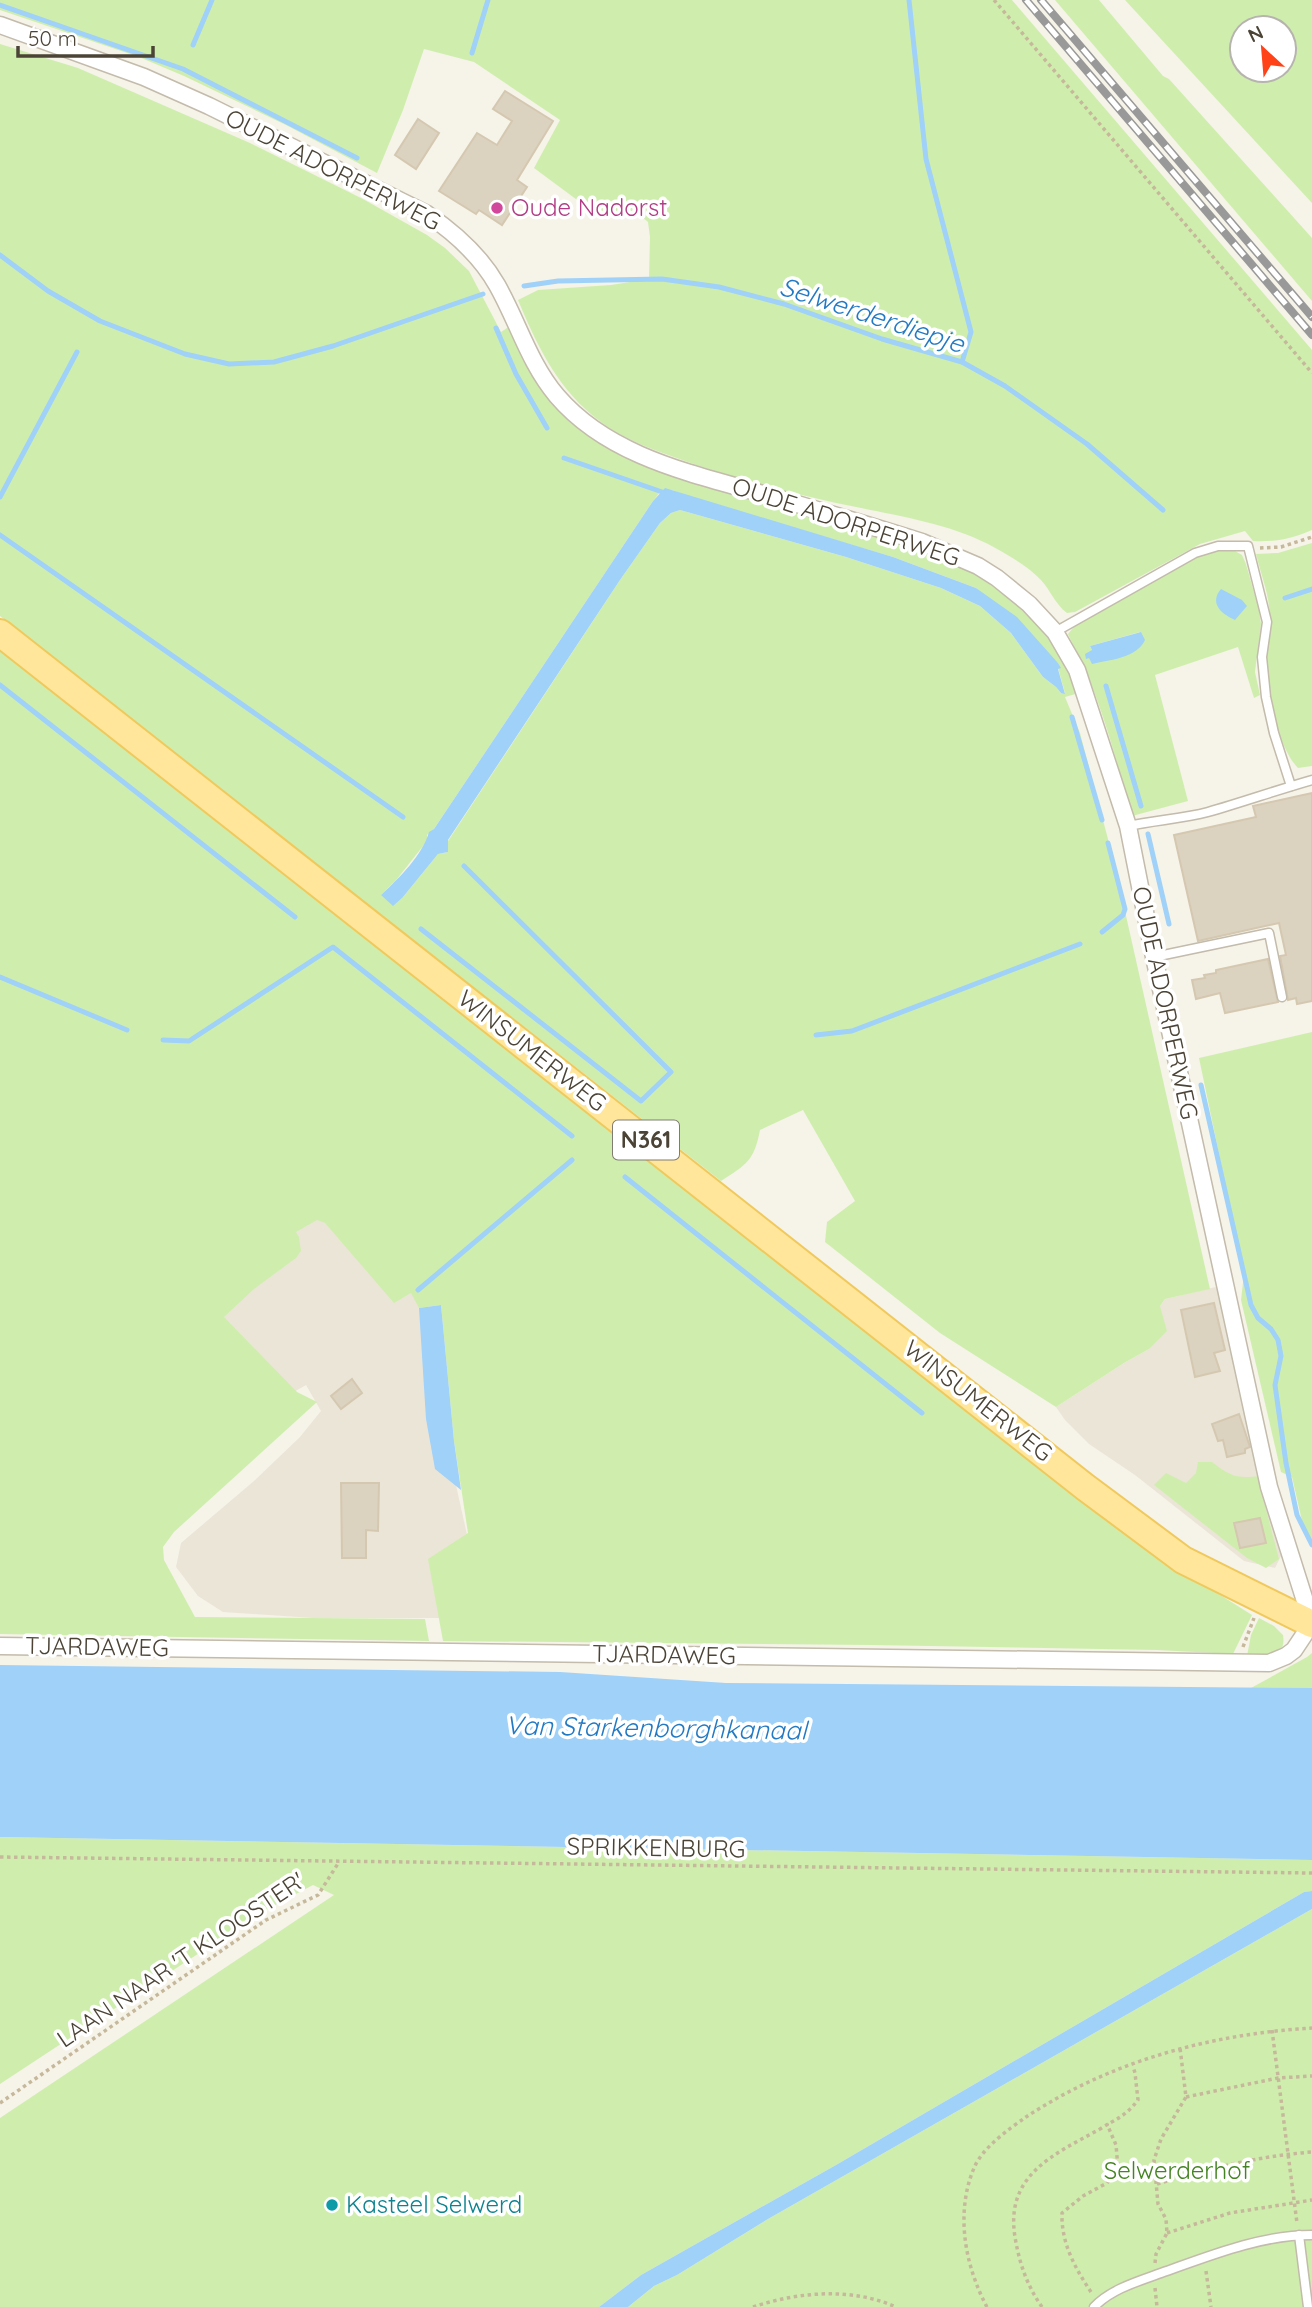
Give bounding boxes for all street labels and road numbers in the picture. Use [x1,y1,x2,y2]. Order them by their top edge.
street label: OUDE ADORPERWEG [221,102,446,236]
street label: OUDE ADORPERWEG [729,470,964,572]
street label: OUDE ADORPERWEG [1127,883,1205,1122]
street label: WINSUMERWEG [452,983,613,1118]
road number: N361 [613,1120,679,1160]
street label: WINSUMERWEG [898,1333,1059,1468]
street label: TJARDAWEG [25,1630,169,1662]
street label: TJARDAWEG [592,1638,736,1670]
street label: SPRIKKENBURG [566,1830,746,1864]
street label: LAAN NAAR 'T KLOOSTER' [51,1865,310,2053]

